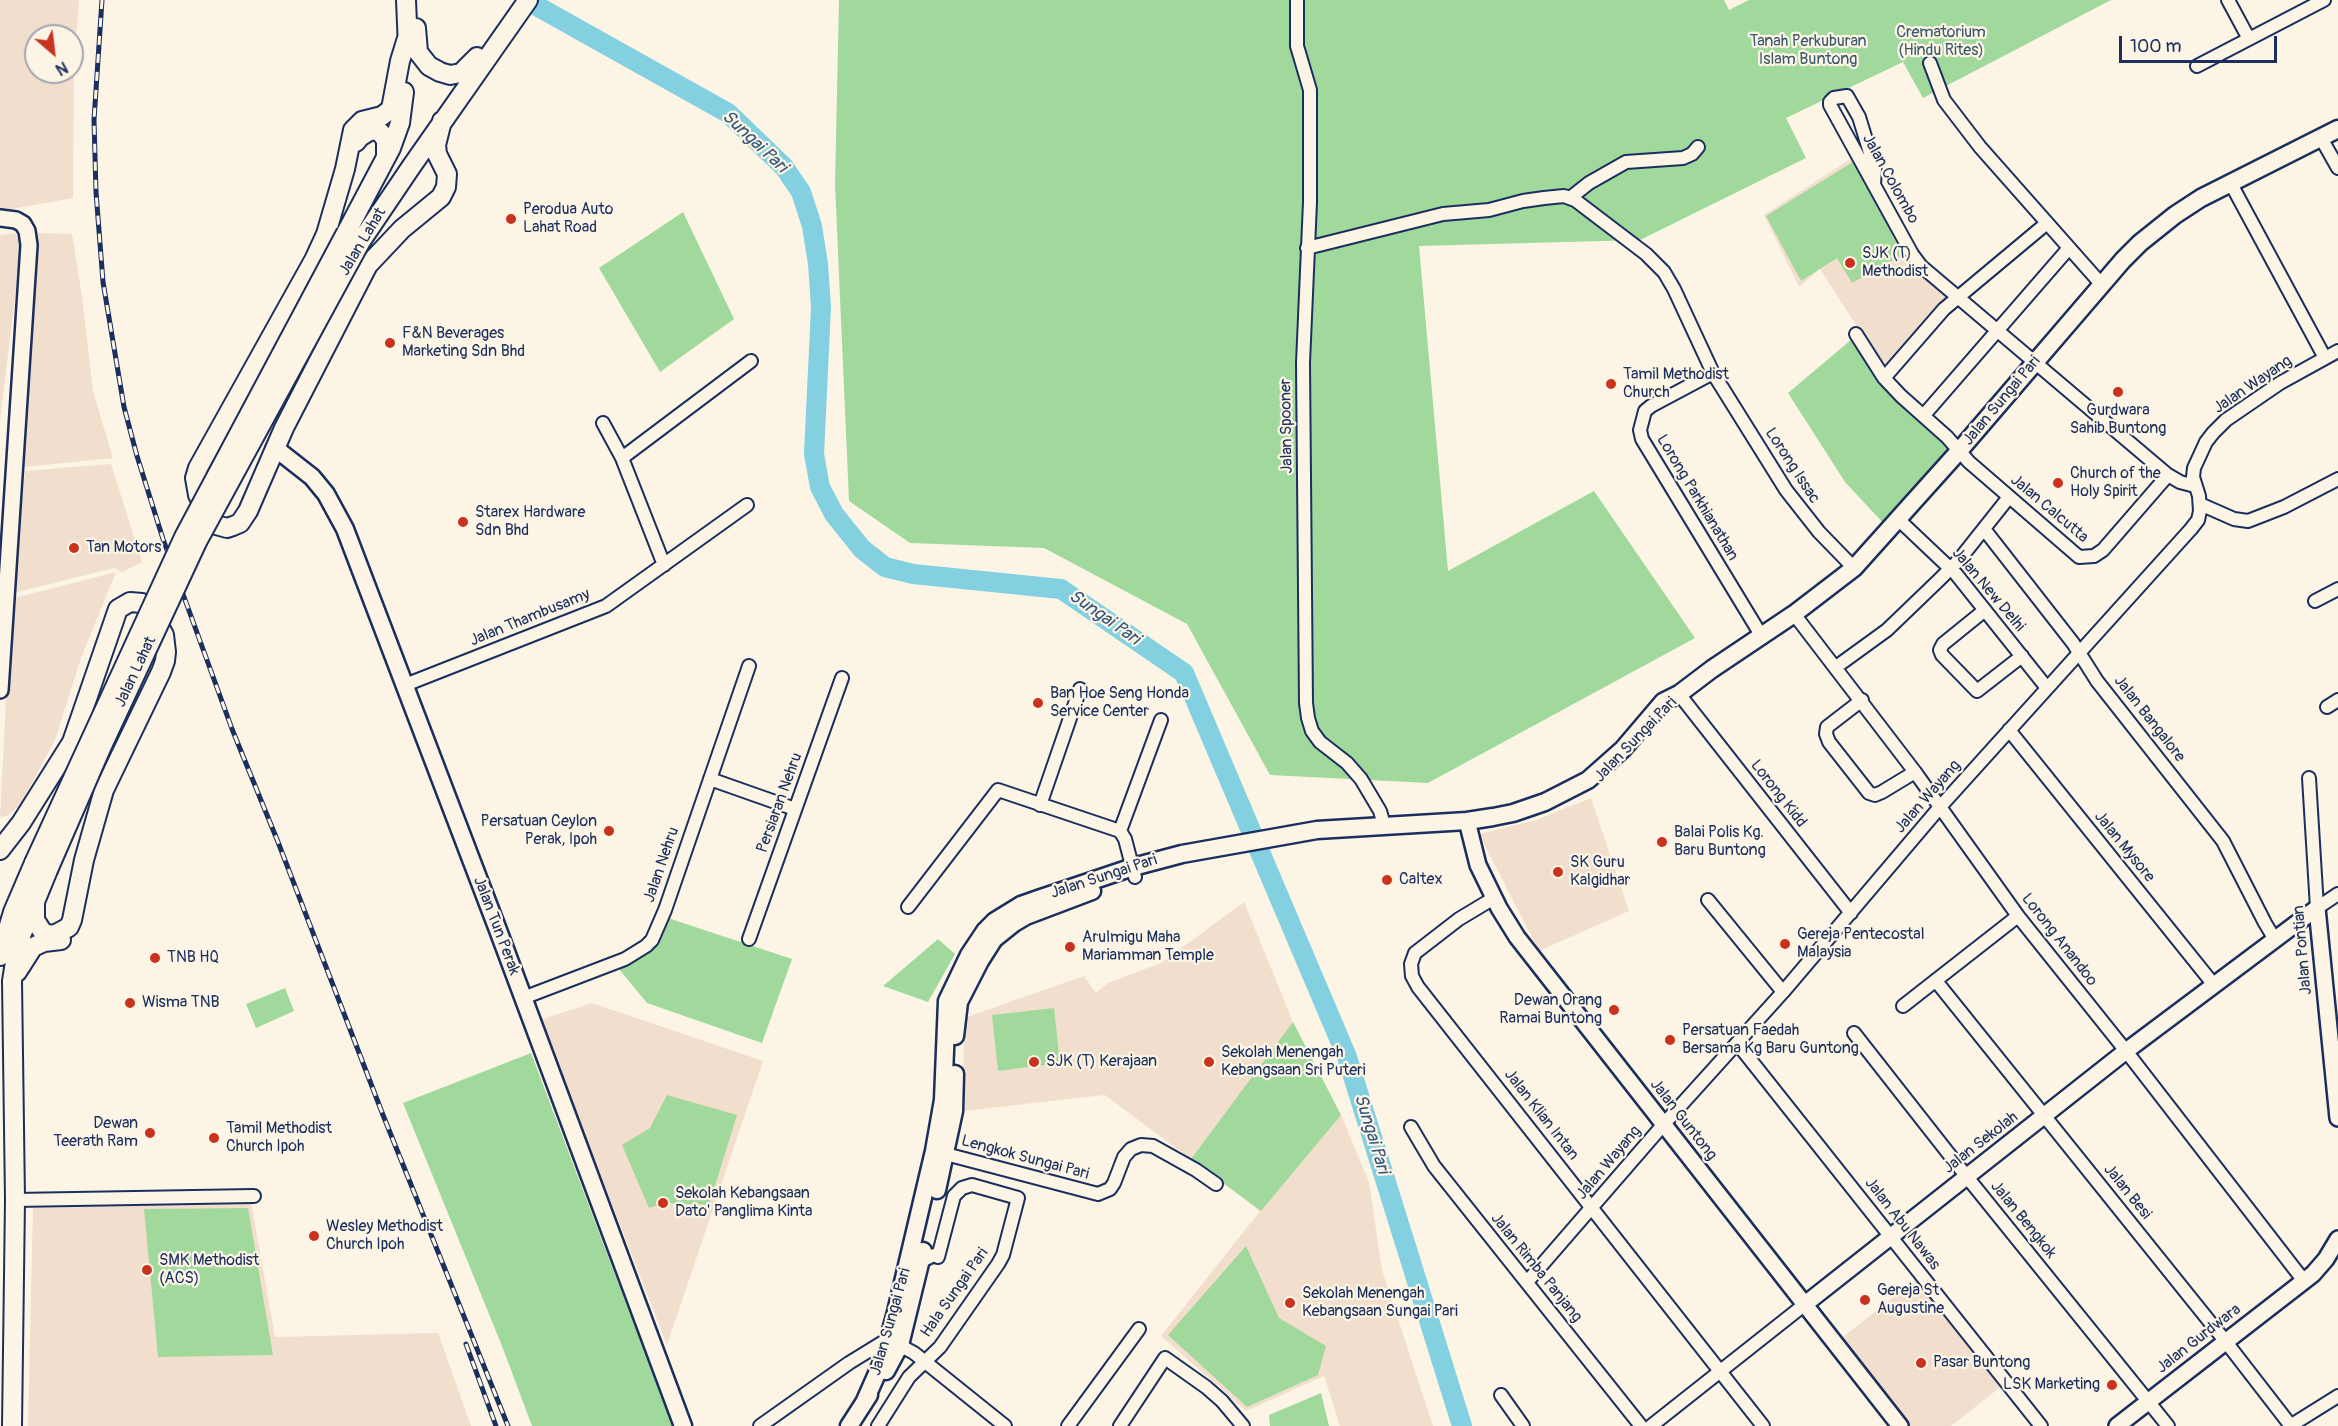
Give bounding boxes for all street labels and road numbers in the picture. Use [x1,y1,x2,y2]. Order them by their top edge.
street label: Jalan Colombo [1857,131,1923,227]
street label: Jalan Lahat [335,205,391,279]
street label: Jalan Sungai Pari [1959,352,2045,450]
street label: Jalan Wayang [2210,352,2296,418]
street label: Jalan Spooner [1277,378,1297,474]
street label: Lorong Issac [1760,425,1824,507]
street label: Lorong Parkhianathan [1652,432,1742,564]
street label: Jalan Calcutta [2006,471,2092,547]
street label: Jalan New Delhi [1947,544,2029,636]
street label: Jalan Thambusamy [467,585,593,651]
street label: Jalan Lahat [111,634,161,710]
street label: Jalan Bangalore [2109,672,2189,766]
street label: Jalan Sungai Pari [1591,693,1681,787]
street label: Persiaran Nehru [753,750,807,856]
street label: Lorong Kidd [1746,756,1810,832]
street label: Jalan Wayang [1891,757,1965,837]
street label: Jalan Mysore [2090,808,2158,886]
street label: Jalan Nehru [640,825,684,905]
street label: Jalan Sungai Pari [1048,851,1160,903]
street label: Jalan Tun Perak [468,874,524,978]
street label: Lorong Anandoo [2017,890,2101,990]
street label: Jalan Pontian [2290,904,2316,996]
street label: Jalan Klian Intan [1500,1066,1582,1164]
street label: Jalan Guntong [1645,1076,1721,1164]
street label: Jalan Sekolah [1940,1108,2022,1178]
street label: Jalan Wayang [1573,1122,1645,1204]
street label: Lengkok Sungai Pari [959,1132,1091,1184]
street label: Jalan Besi [2099,1161,2155,1223]
street label: Jalan Abu Nawas [1860,1174,1944,1274]
street label: Jalan Bengkok [1986,1177,2060,1263]
street label: Jalan Rimba Panjang [1486,1209,1586,1327]
street label: Hala Sungai Pari [917,1245,993,1341]
street label: Jalan Sungai Pari [866,1266,916,1378]
street label: Jalan Gurdwara [2153,1300,2245,1378]

